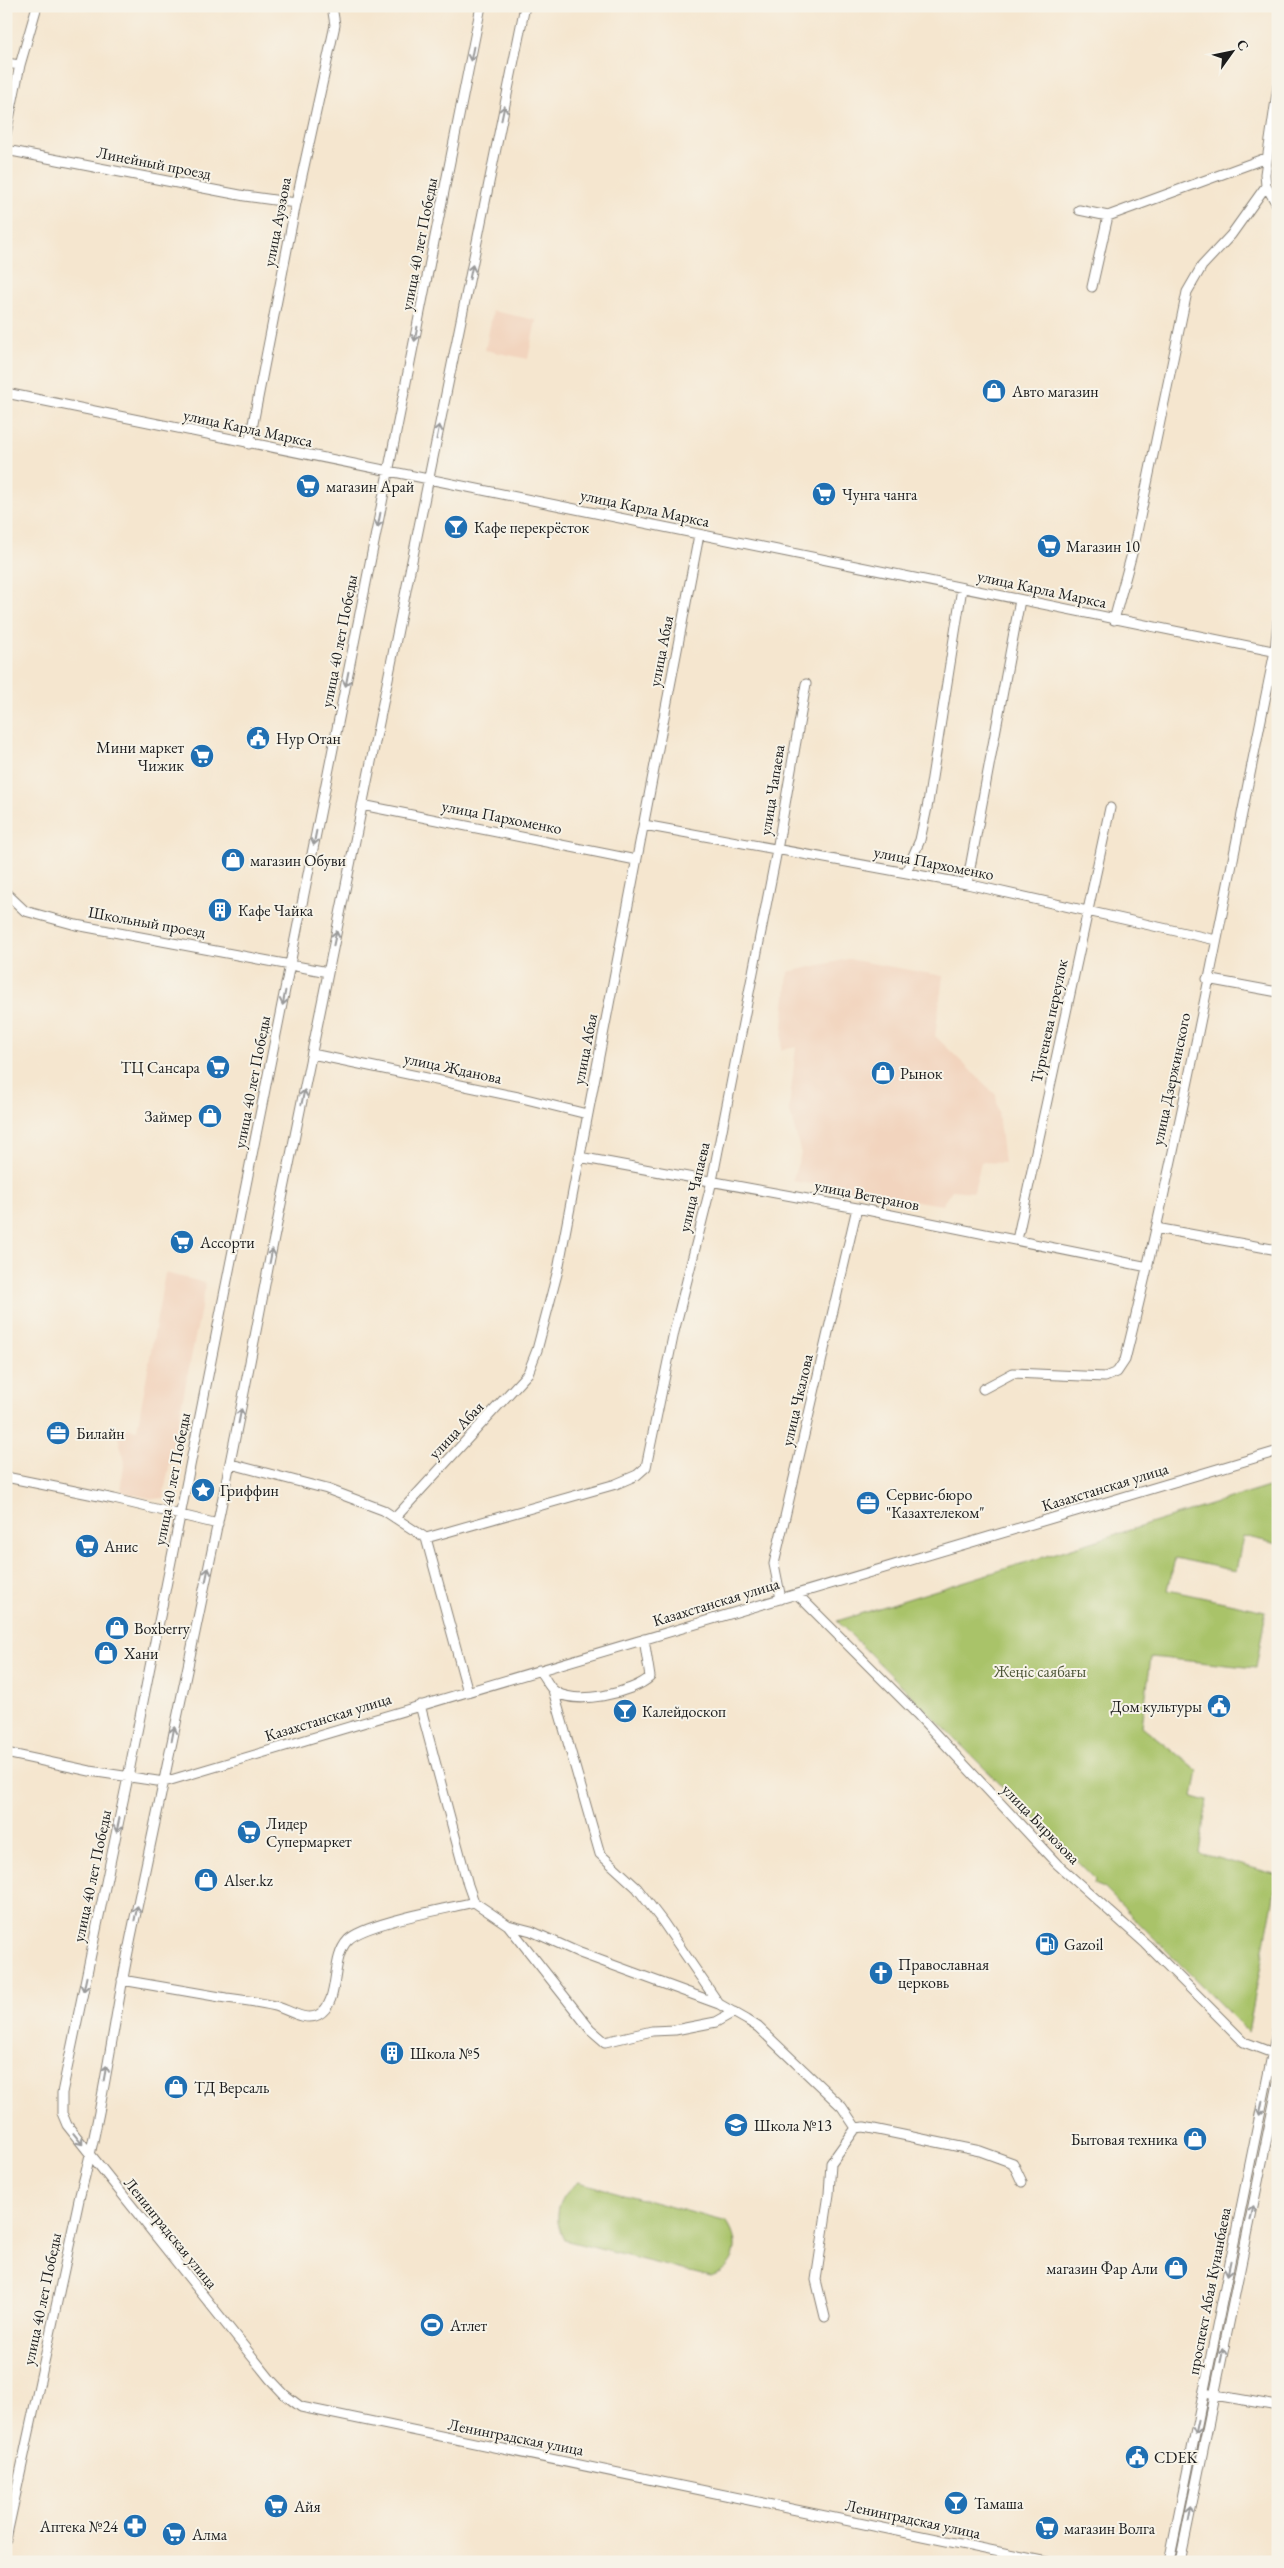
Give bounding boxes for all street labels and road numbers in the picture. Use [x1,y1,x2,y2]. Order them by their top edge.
street label: Линейный проезд [95,142,214,185]
street label: улица Ауэзова [258,175,296,269]
street label: улица 40 лет Победы [396,176,442,312]
street label: улица Карла Маркса [182,404,315,452]
street label: улица Карла Маркса [579,484,712,532]
street label: улица Карла Маркса [976,565,1109,613]
street label: улица 40 лет Победы [316,573,362,709]
street label: улица Абая [644,614,678,688]
street label: улица Чапаева [754,743,790,837]
street label: улица Пархоменко [440,795,564,839]
street label: улица Пархоменко [872,841,996,885]
street label: Школьный проезд [87,901,208,943]
street label: Тургенева переулок [1026,957,1072,1085]
street label: улица Дзержинского [1147,1011,1195,1147]
street label: улица Абая [568,1012,602,1086]
street label: улица 40 лет Победы [229,1014,275,1150]
street label: улица Жданова [402,1047,504,1089]
street label: улица Чапаева [673,1139,715,1234]
street label: улица Ветеранов [813,1175,921,1215]
street label: улица Чкалова [776,1351,818,1448]
street label: улица Абая [424,1396,488,1464]
street label: улица 40 лет Победы [149,1411,195,1547]
street label: Казахстанская улица [1039,1458,1171,1516]
street label: Казахстанская улица [650,1573,782,1631]
street label: Казахстанская улица [262,1688,394,1746]
street label: улица Бирюзова [997,1779,1085,1869]
street label: улица 40 лет Победы [68,1808,116,1944]
street label: Ленинградская улица [119,2173,223,2294]
street label: проспект Абая Кунанбаева [1182,2205,1236,2376]
street label: улица 40 лет Победы [18,2231,66,2367]
street label: Ленинградская улица [446,2414,586,2461]
street label: Ленинградская улица [843,2494,983,2544]

